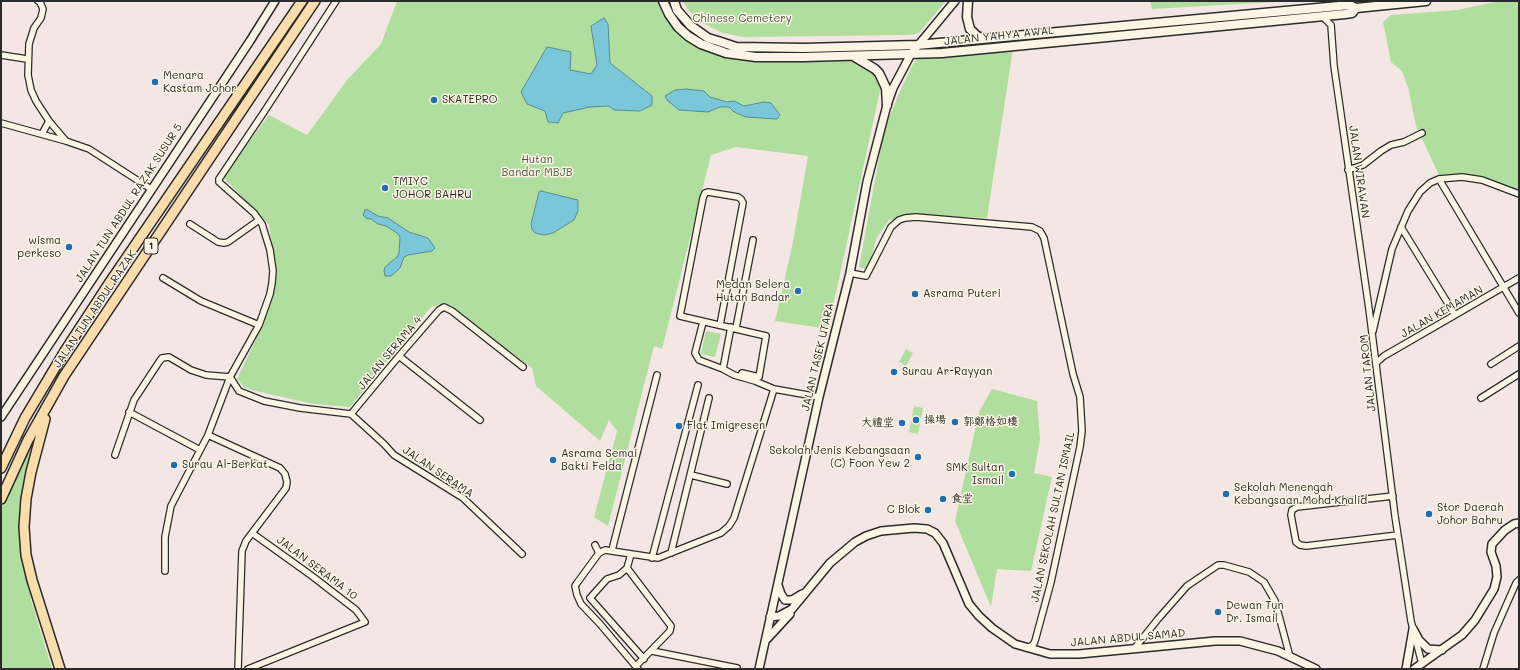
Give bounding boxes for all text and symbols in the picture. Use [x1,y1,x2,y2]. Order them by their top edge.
park label: Chinese Cemetery [692,12,792,26]
street label: JALAN YAHYA AWAL [943,24,1055,48]
place label: Menara Kastam Johor [163,69,237,95]
marker: Menara Kastam Johor [150,77,160,87]
place label: SKATEPRO [442,93,497,107]
marker: SKATEPRO [429,95,439,105]
street label: JALAN TUN ABDUL RAZAK SUSUR 5 [73,121,185,285]
street label: JALAN WIRAWAN [1346,125,1372,219]
park label: Hutan Bandar MBJB [501,153,573,179]
place label: TMIYC JOHOR BAHRU [393,175,472,201]
marker: TMIYC JOHOR BAHRU [380,183,390,193]
place label: wisma perkeso [17,234,61,260]
road number: 1 [144,238,158,254]
marker: wisma perkeso [64,242,74,252]
street label: JALAN TUN ABDUL RAZAK [51,248,139,370]
place label: Medan Selera Hutan Bandar [716,278,790,304]
street label: JALAN KEMAMAN [1399,283,1485,341]
marker: Medan Selera Hutan Bandar [793,286,803,296]
place label: Asrama Puteri [923,287,1001,301]
marker: Asrama Puteri [910,289,920,299]
street label: JALAN TASEK UTARA [799,302,837,412]
street label: JALAN SERAMA 4 [355,313,425,393]
street label: JALAN TAROM [1357,334,1379,412]
place label: Surau Ar-Rayyan [902,365,992,379]
marker: Surau Ar-Rayyan [889,367,899,377]
place label: 操場 [924,413,946,427]
marker: 操場 [911,415,921,425]
place label: 郭鄭格如樓 [963,415,1018,429]
place label: 大禮堂 [861,416,894,430]
marker: 郭鄭格如樓 [950,417,960,427]
marker: 大禮堂 [897,418,907,428]
place label: Flat Imigresen [687,419,765,433]
marker: Flat Imigresen [674,421,684,431]
street label: JALAN SEKOLAH SULTAN ISMAIL [1028,431,1078,603]
street label: JALAN SERAMA [400,444,476,500]
place label: Sekolah Jenis Kebangsaan (C) Foon Yew 2 [769,444,910,470]
place label: Asrama Semai Bakti Felda [561,447,637,473]
marker: Sekolah Jenis Kebangsaan (C) Foon Yew 2 [913,452,923,462]
marker: Asrama Semai Bakti Felda [548,455,558,465]
place label: Surau Al-Berkat [182,458,268,472]
marker: Surau Al-Berkat [169,460,179,470]
place label: SMK Sultan Ismail [946,461,1004,487]
marker: SMK Sultan Ismail [1007,469,1017,479]
place label: Sekolah Menengah Kebangsaan Mohd Khalid [1234,481,1367,507]
marker: Sekolah Menengah Kebangsaan Mohd Khalid [1221,489,1231,499]
place label: 食堂 [951,492,973,506]
marker: 食堂 [938,494,948,504]
place label: Stor Daerah Johor Bahru [1437,501,1503,527]
place label: C Blok [887,503,920,517]
marker: C Blok [923,505,933,515]
marker: Stor Daerah Johor Bahru [1424,509,1434,519]
street label: JALAN SERAMA 10 [274,533,360,603]
place label: Dewan Tun Dr. Ismail [1226,599,1284,625]
marker: Dewan Tun Dr. Ismail [1213,607,1223,617]
street label: JALAN ABDUL SAMAD [1070,626,1186,650]

